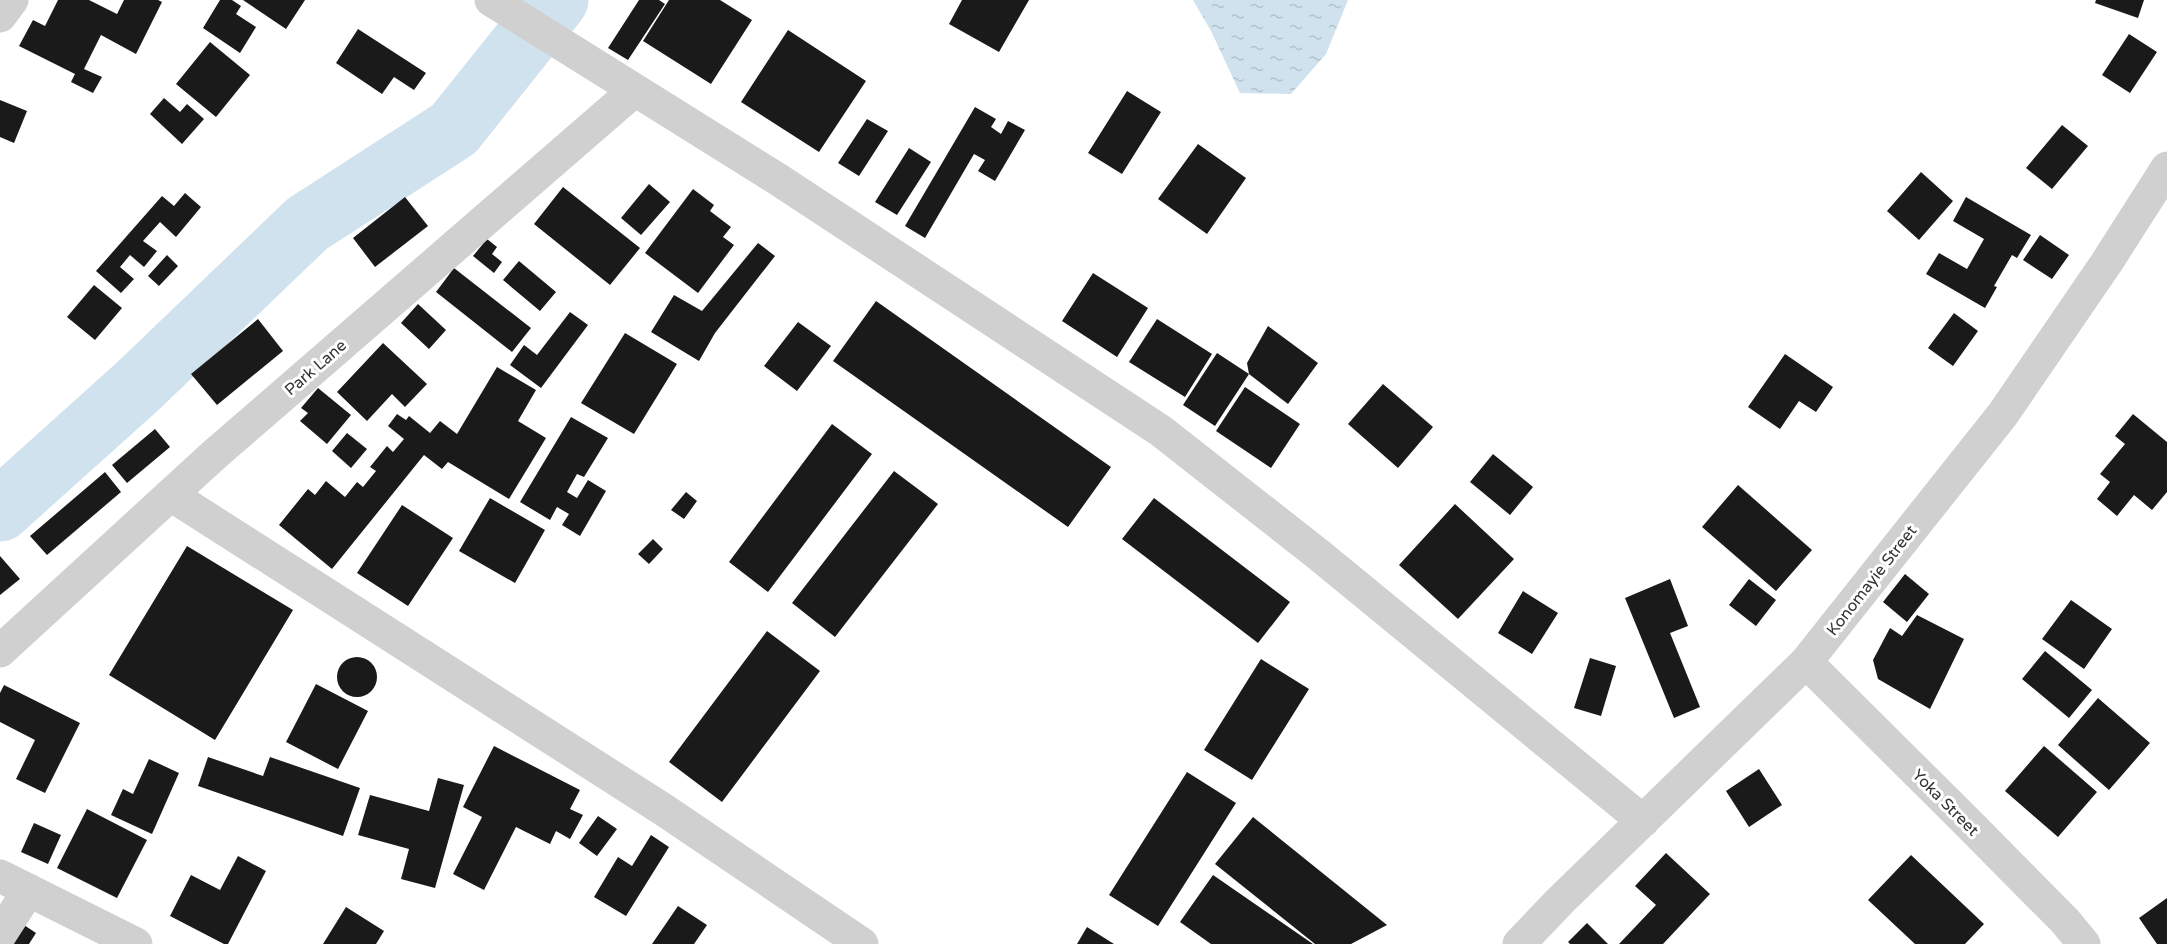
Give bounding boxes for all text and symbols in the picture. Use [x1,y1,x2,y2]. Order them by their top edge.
street label: Park Lane [281,335,351,400]
street label: Konomayie Street [1822,521,1921,640]
street label: Yoka Street [1908,765,1983,840]

